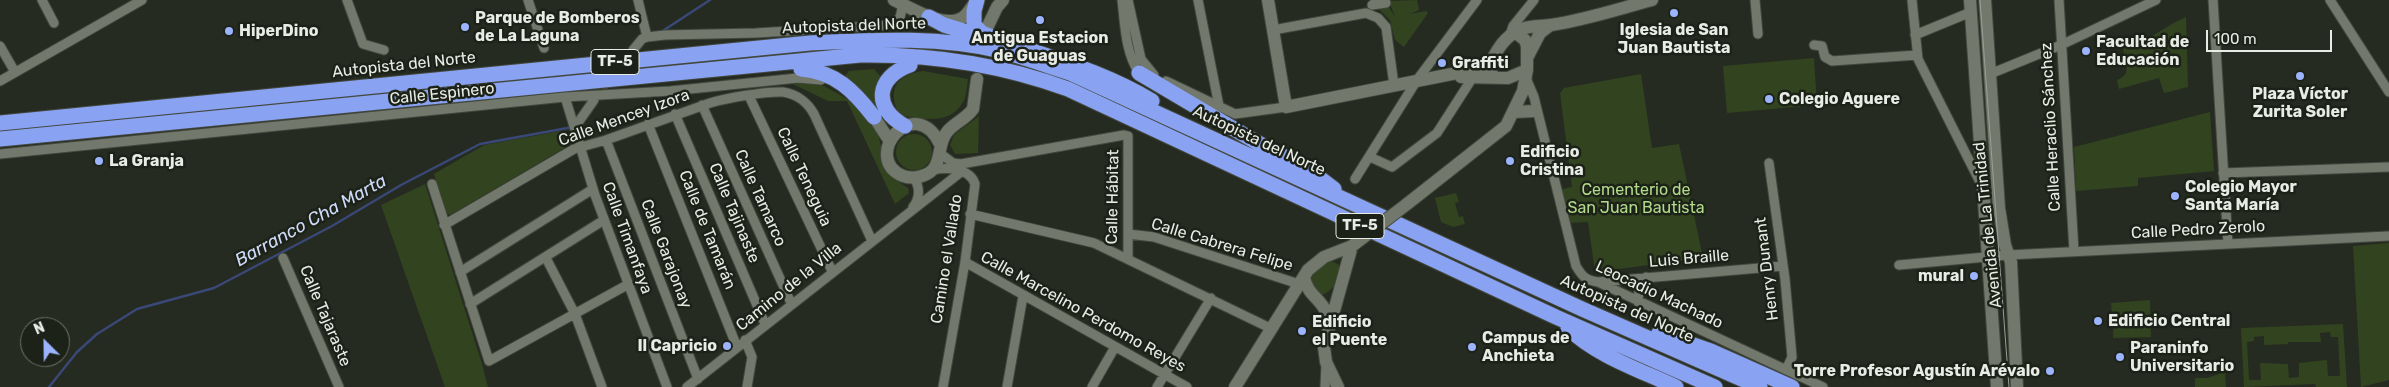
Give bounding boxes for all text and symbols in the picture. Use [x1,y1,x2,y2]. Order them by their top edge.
marker: Iglesia de San Juan Bautista [1668,7,1680,19]
place label: Parque de Bomberos de La Laguna [475,8,640,46]
street label: Autopista del Norte [782,14,926,38]
marker: Antigua Estacion de Guaguas [1034,14,1046,26]
place label: Iglesia de San Juan Bautista [1618,20,1730,58]
scale bar [2209,20,2335,52]
place label: HiperDino [239,21,318,41]
marker: Parque de Bomberos de La Laguna [459,21,471,33]
marker: HiperDino [223,25,235,37]
place label: Antigua Estacion de Guaguas [972,28,1108,66]
text: 100 m [2214,30,2256,48]
place label: Facultad de Educación [2096,32,2189,70]
street label: Calle Heraclio Sánchez [2037,42,2065,212]
marker: Facultad de Educación [2080,45,2092,57]
street label: Autopista del Norte [331,48,477,82]
road number: TF-5 [591,50,639,74]
place label: Graffiti [1452,53,1509,73]
marker: Graffiti [1436,57,1448,69]
marker: Plaza Víctor Zurita Soler [2294,70,2306,82]
street label: Calle Espinero [389,79,495,109]
place label: Plaza Víctor Zurita Soler [2252,84,2348,122]
street label: Calle Mencey Izora [556,85,692,151]
place label: Colegio Aguere [1779,89,1900,109]
marker: Colegio Aguere [1763,93,1775,105]
street label: Autopista del Norte [1190,102,1328,180]
street label: Calle Teneguia [773,124,835,230]
street label: Avenida de La Trinidad [1970,141,2006,309]
place label: Edificio Cristina [1520,142,1584,180]
street label: Calle Tamarco [730,147,790,249]
street label: Calle Hábitat [1103,149,1123,245]
place label: La Granja [109,151,184,171]
marker: La Granja [93,155,105,167]
marker: Edificio Cristina [1504,155,1516,167]
street label: Calle Tajinaste [704,160,764,266]
street label: Calle de Tamarán [674,168,740,292]
water label: Barranco Cha Marta [232,170,390,272]
place label: Colegio Mayor Santa María [2185,177,2297,215]
street label: Calle Timanfaya [598,179,656,297]
park label: Cementerio de San Juan Bautista [1567,180,1705,218]
marker: Colegio Mayor Santa María [2169,190,2181,202]
street label: Camino el Vallado [927,193,967,325]
street label: Calle Garajonay [636,197,696,311]
street label: Calle Cabrera Felipe [1149,214,1295,276]
road number: TF-5 [1336,214,1384,238]
street label: Henry Dunant [1751,216,1783,322]
street label: Calle Pedro Zerolo [2130,217,2266,243]
street label: Camino de la Villa [732,239,846,335]
street label: Luis Braille [1648,246,1730,272]
street label: Calle Marcelino Perdomo Reyes [977,247,1189,377]
street label: Leocadio Machado [1592,257,1726,333]
street label: Calle Tajaraste [295,263,355,369]
place label: mural [1918,266,1964,286]
marker: mural [1968,270,1980,282]
street label: Autopista del Norte [1557,271,1697,347]
place label: Edificio Central [2108,311,2230,331]
place label: Edificio el Puente [1312,312,1387,350]
marker: Edificio Central [2092,315,2104,327]
north arrow [20,317,70,367]
text: N [31,319,47,338]
marker: Edificio el Puente [1296,325,1308,337]
place label: Campus de Anchieta [1482,328,1570,366]
place label: Il Capricio [637,336,717,356]
place label: Paraninfo Universitario [2130,338,2234,376]
marker: Il Capricio [721,340,733,352]
marker: Campus de Anchieta [1466,341,1478,353]
marker: Paraninfo Universitario [2114,351,2126,363]
place label: Torre Profesor Agustín Arévalo [1794,361,2040,381]
marker: Torre Profesor Agustín Arévalo [2044,365,2056,377]

